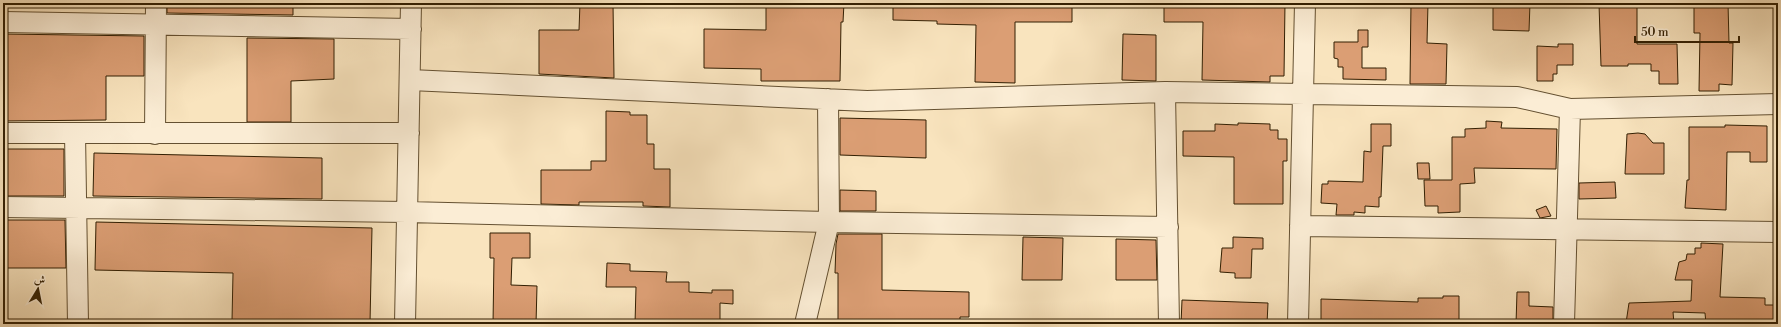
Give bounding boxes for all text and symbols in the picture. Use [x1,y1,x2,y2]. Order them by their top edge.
scale bar [1635,18,1739,44]
text: 50 m [1641,25,1669,40]
north arrow [18,269,58,309]
text: ش [33,272,46,288]

